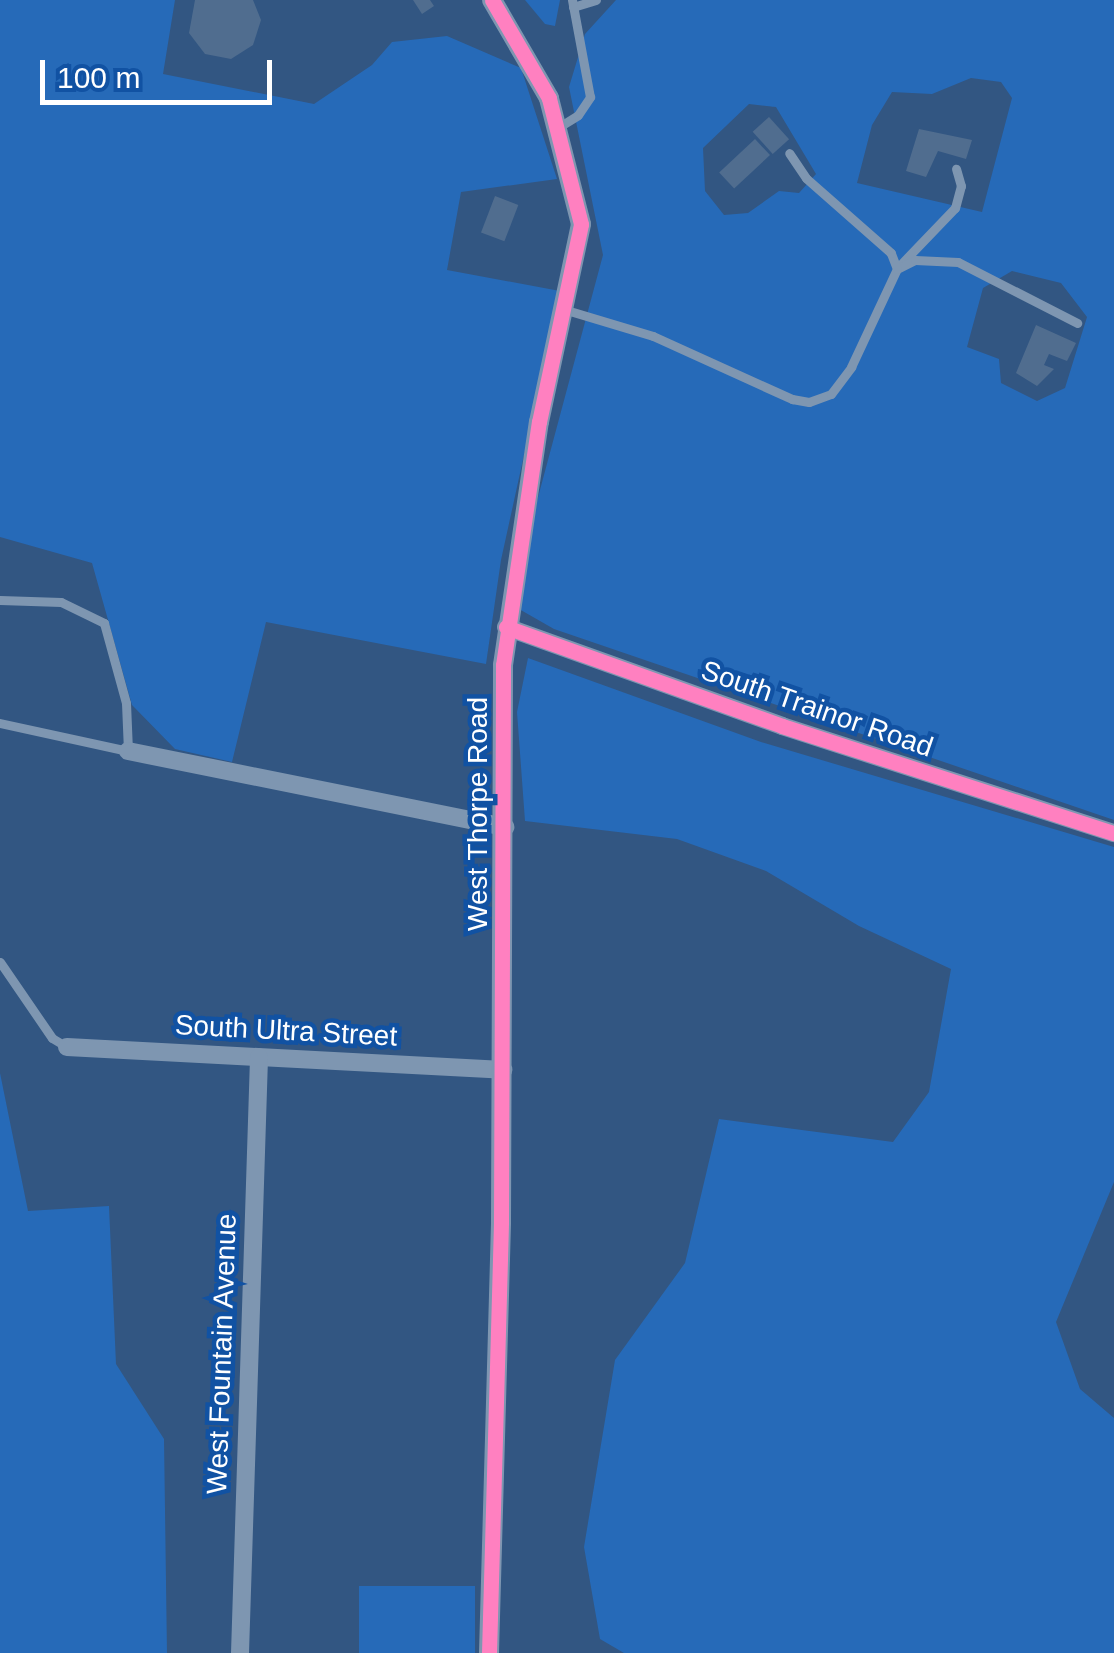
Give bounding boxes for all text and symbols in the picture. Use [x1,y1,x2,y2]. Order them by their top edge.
scale bar [45,40,278,102]
text: 100 m [57,61,140,94]
street label: South Trainor Road [696,654,938,764]
street label: West Thorpe Road [461,697,495,931]
street label: South Ultra Street [174,1008,398,1054]
street label: West Fountain Avenue [200,1212,244,1496]

